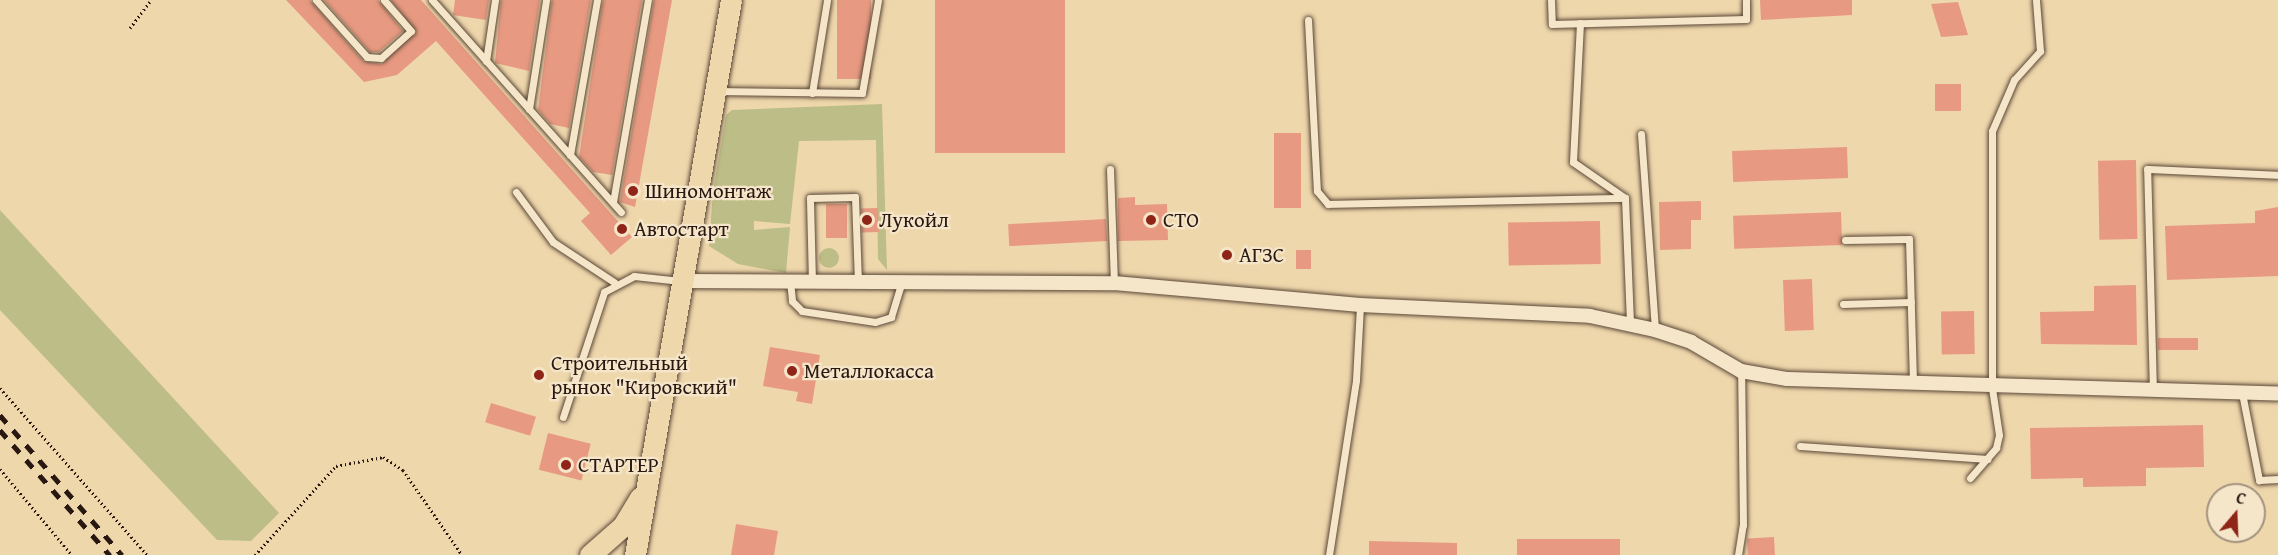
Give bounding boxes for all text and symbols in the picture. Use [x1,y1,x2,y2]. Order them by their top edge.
place label: Шиномонтаж [645,178,771,204]
marker: Шиномонтаж [626,184,640,198]
place label: Лукойл [879,207,949,233]
place label: СТО [1163,207,1199,233]
marker: Лукойл [860,213,874,227]
marker: СТО [1144,213,1158,227]
place label: Автостарт [634,216,729,242]
marker: Автостарт [615,222,629,236]
place label: АГЗС [1239,242,1284,268]
marker: АГЗС [1220,248,1234,262]
place label: Строительный рынок "Кировский" [551,350,737,400]
place label: Металлокасса [804,358,934,384]
marker: Металлокасса [785,364,799,378]
marker: Строительный рынок "Кировский" [532,368,546,382]
place label: СТАРТЕР [578,452,659,478]
marker: СТАРТЕР [559,458,573,472]
north arrow [2206,483,2266,543]
text: С [2233,485,2249,511]

